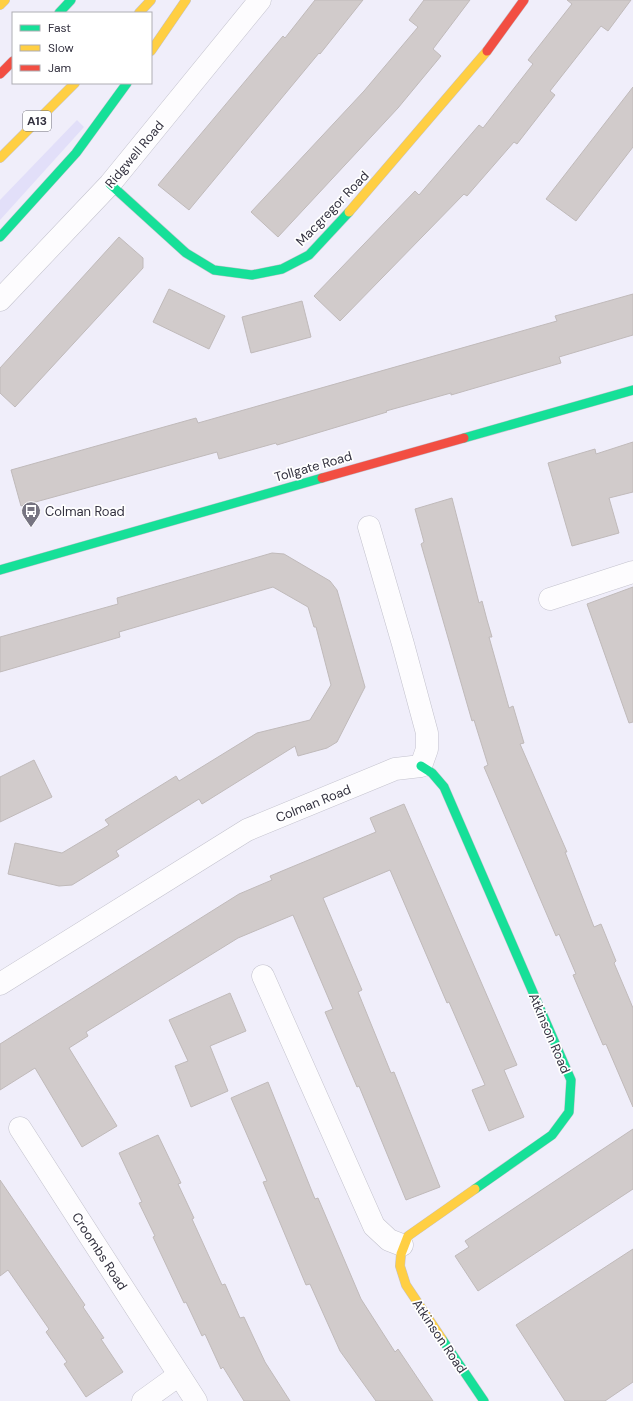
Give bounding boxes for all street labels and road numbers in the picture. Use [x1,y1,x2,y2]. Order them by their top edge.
road number: A13 [23,111,51,131]
street label: Ridgwell Road [101,117,168,192]
street label: Macgregor Road [292,167,372,249]
street label: Tollgate Road [272,447,354,486]
street label: Colman Road [273,781,353,826]
street label: Atkinson Road [525,990,574,1076]
street label: Croombs Road [68,1209,131,1293]
street label: Atkinson Road [409,1296,471,1377]

